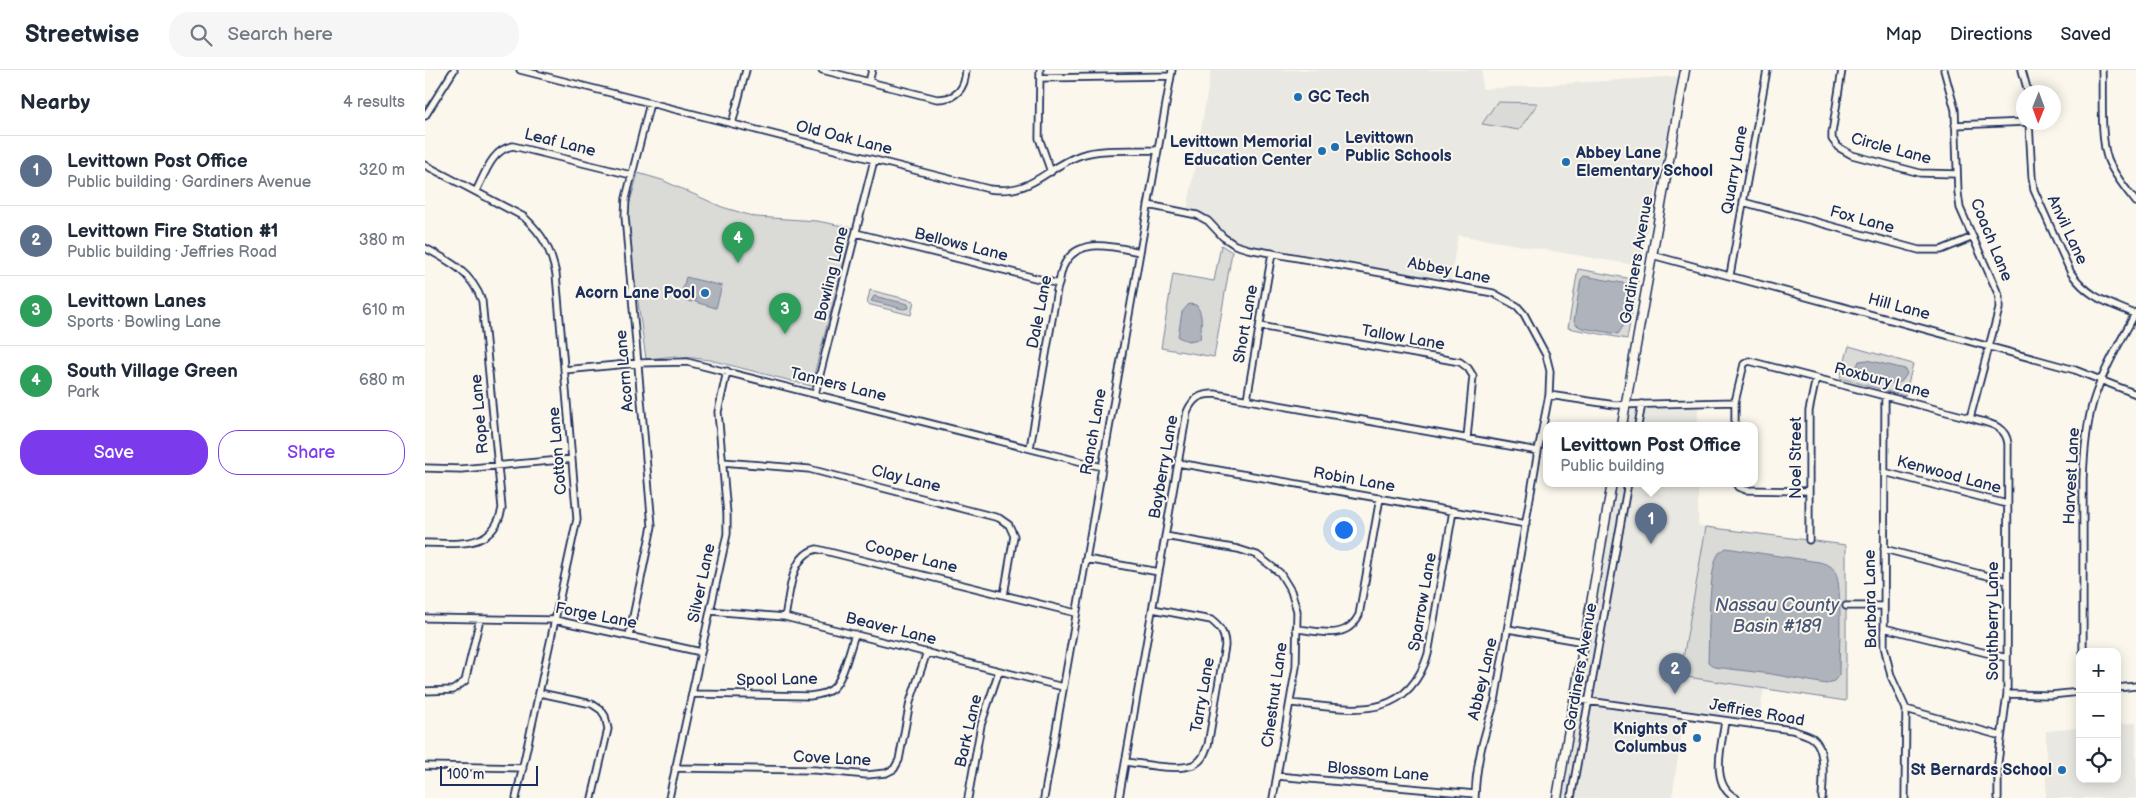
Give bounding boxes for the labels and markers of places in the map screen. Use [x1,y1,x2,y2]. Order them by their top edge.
place label: GC Tech [1308,88,1369,107]
marker: GC Tech [1292,91,1304,103]
place label: Levittown Public Schools [1345,129,1452,166]
place label: Levittown Memorial Education Center [1170,133,1313,170]
marker: Levittown Public Schools [1329,141,1341,153]
place label: Abbey Lane Elementary School [1575,144,1713,181]
marker: Levittown Memorial Education Center [1316,145,1328,157]
marker: Abbey Lane Elementary School [1560,156,1572,168]
pin: 4 [722,222,754,263]
place label: Acorn Lane Pool [575,284,695,303]
marker: Acorn Lane Pool [699,287,711,299]
pin: 3 [769,293,801,334]
pin: 1 [1635,503,1667,544]
pin: 2 [1659,653,1691,694]
place label: Knights of Columbus [1613,720,1688,757]
marker: Knights of Columbus [1691,732,1703,744]
place label: St Bernards School [1911,761,2052,780]
marker: St Bernards School [2056,764,2068,776]

